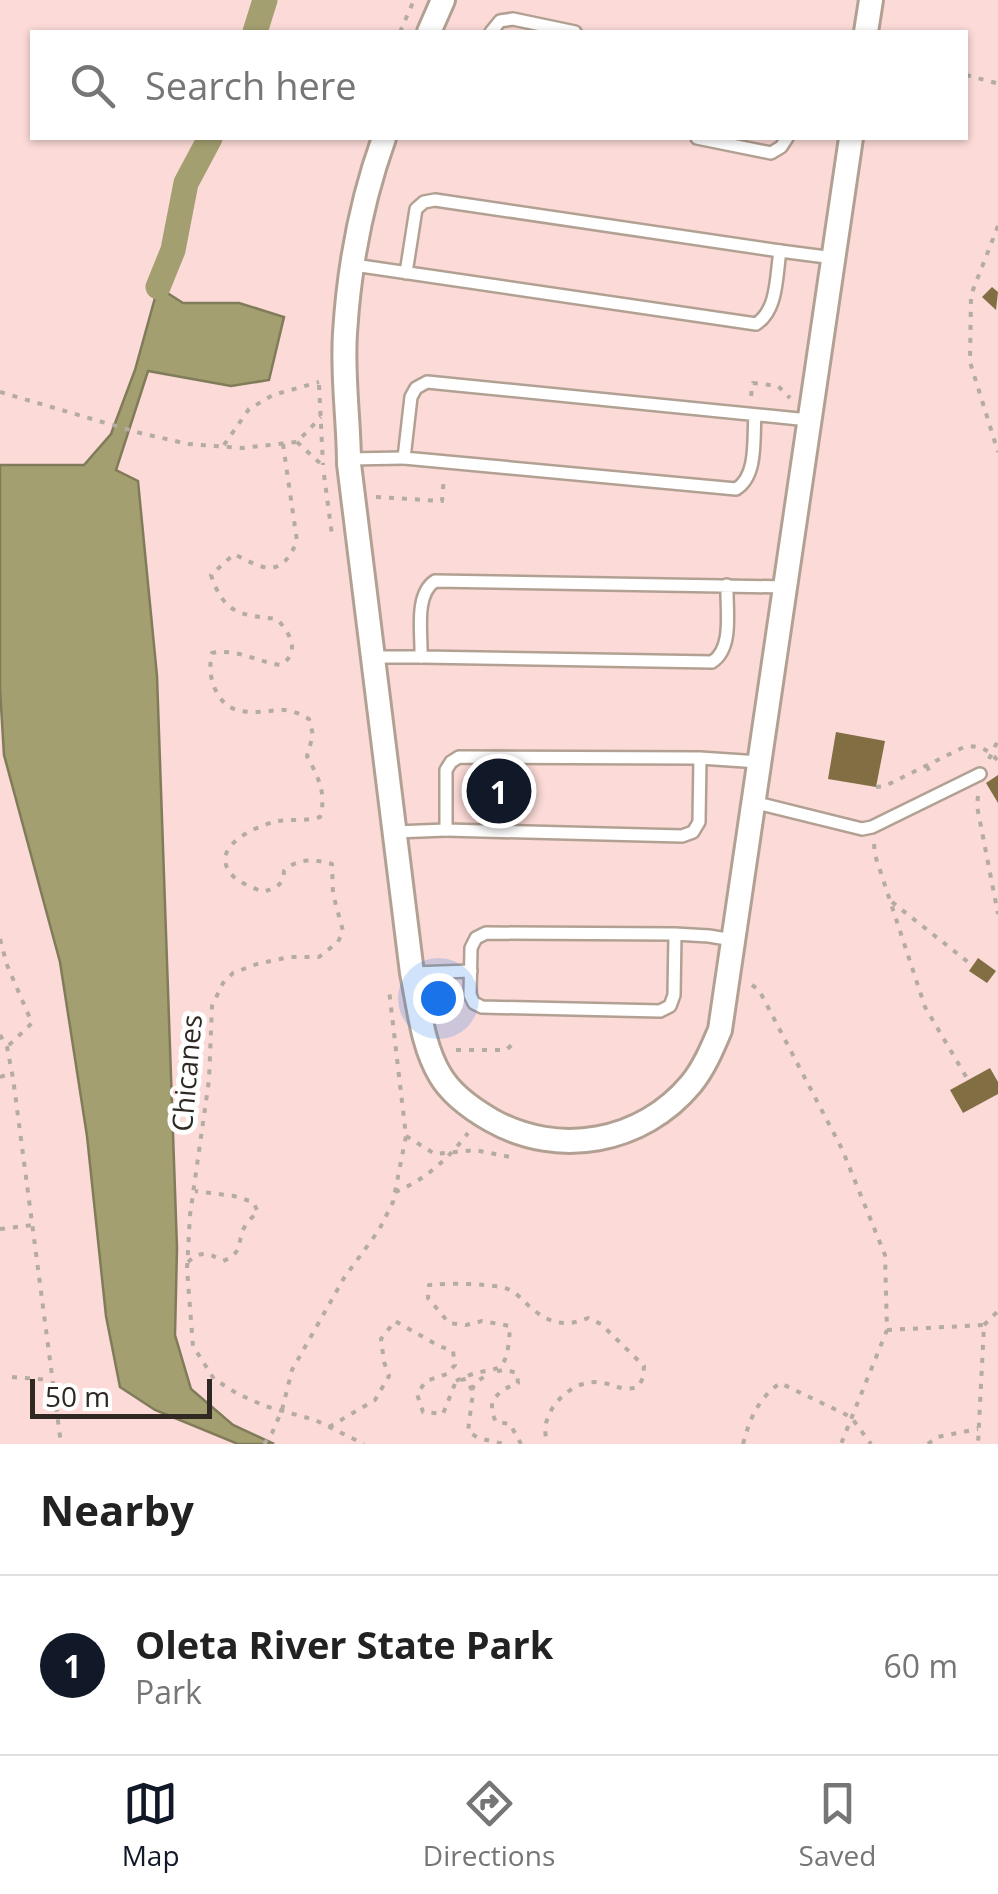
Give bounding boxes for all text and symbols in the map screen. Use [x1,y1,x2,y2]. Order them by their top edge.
search box [30,30,968,140]
icon: search [65,58,120,113]
text: Search here [145,59,357,111]
pin: 1 [466,754,532,828]
your location [413,973,464,1024]
street label: Chicanes [162,1013,210,1133]
scale bar [30,1374,212,1418]
text: 50 m [45,1377,110,1415]
text: Nearby [40,1481,194,1538]
text: Oleta River State Park [135,1618,553,1670]
text: 1 [63,1644,82,1687]
text: 60 m [883,1644,958,1687]
text: Park [135,1670,202,1713]
tab: Map [122,1776,180,1874]
tab: Directions [423,1776,555,1874]
tab: Saved [799,1776,876,1874]

